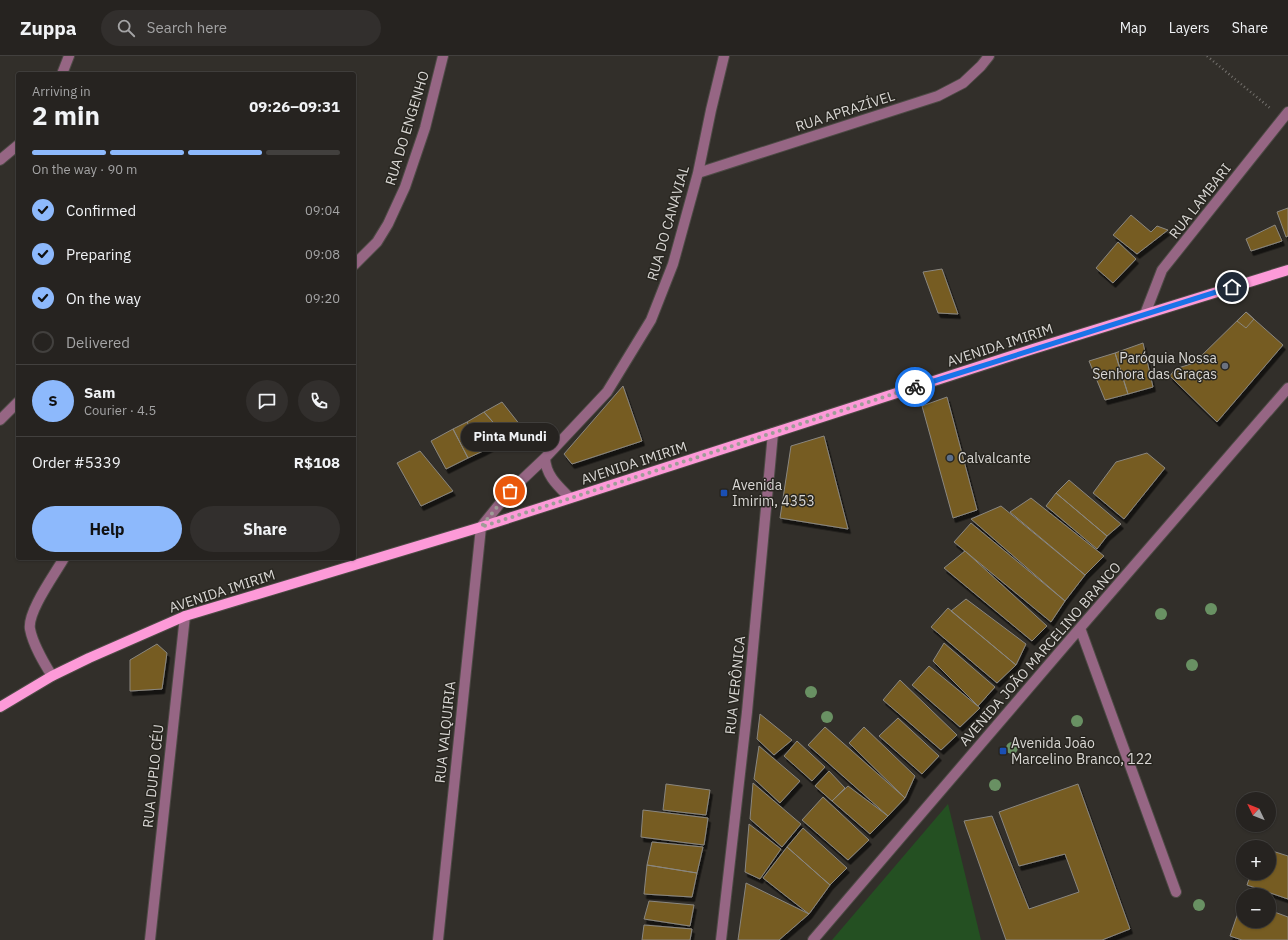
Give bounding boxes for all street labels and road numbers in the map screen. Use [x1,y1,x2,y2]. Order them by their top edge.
street label: RUA DO ENGENHO [381,69,433,187]
street label: RUA APRAZÍVEL [793,86,897,136]
street label: RUA LAMBARI [1165,160,1235,242]
street label: RUA DO CANAVIAL [643,163,693,283]
street label: AVENIDA IMIRIM [945,319,1055,371]
street label: AVENIDA IMIRIM [579,437,689,489]
street label: AVENIDA JOÃO MARCELINO BRANCO [955,558,1125,750]
street label: AVENIDA IMIRIM [167,565,277,617]
street label: RUA VERÔNICA [720,635,749,735]
street label: RUA VALQUIRIA [431,680,459,784]
street label: RUA DUPLO CÉU [138,723,167,829]

